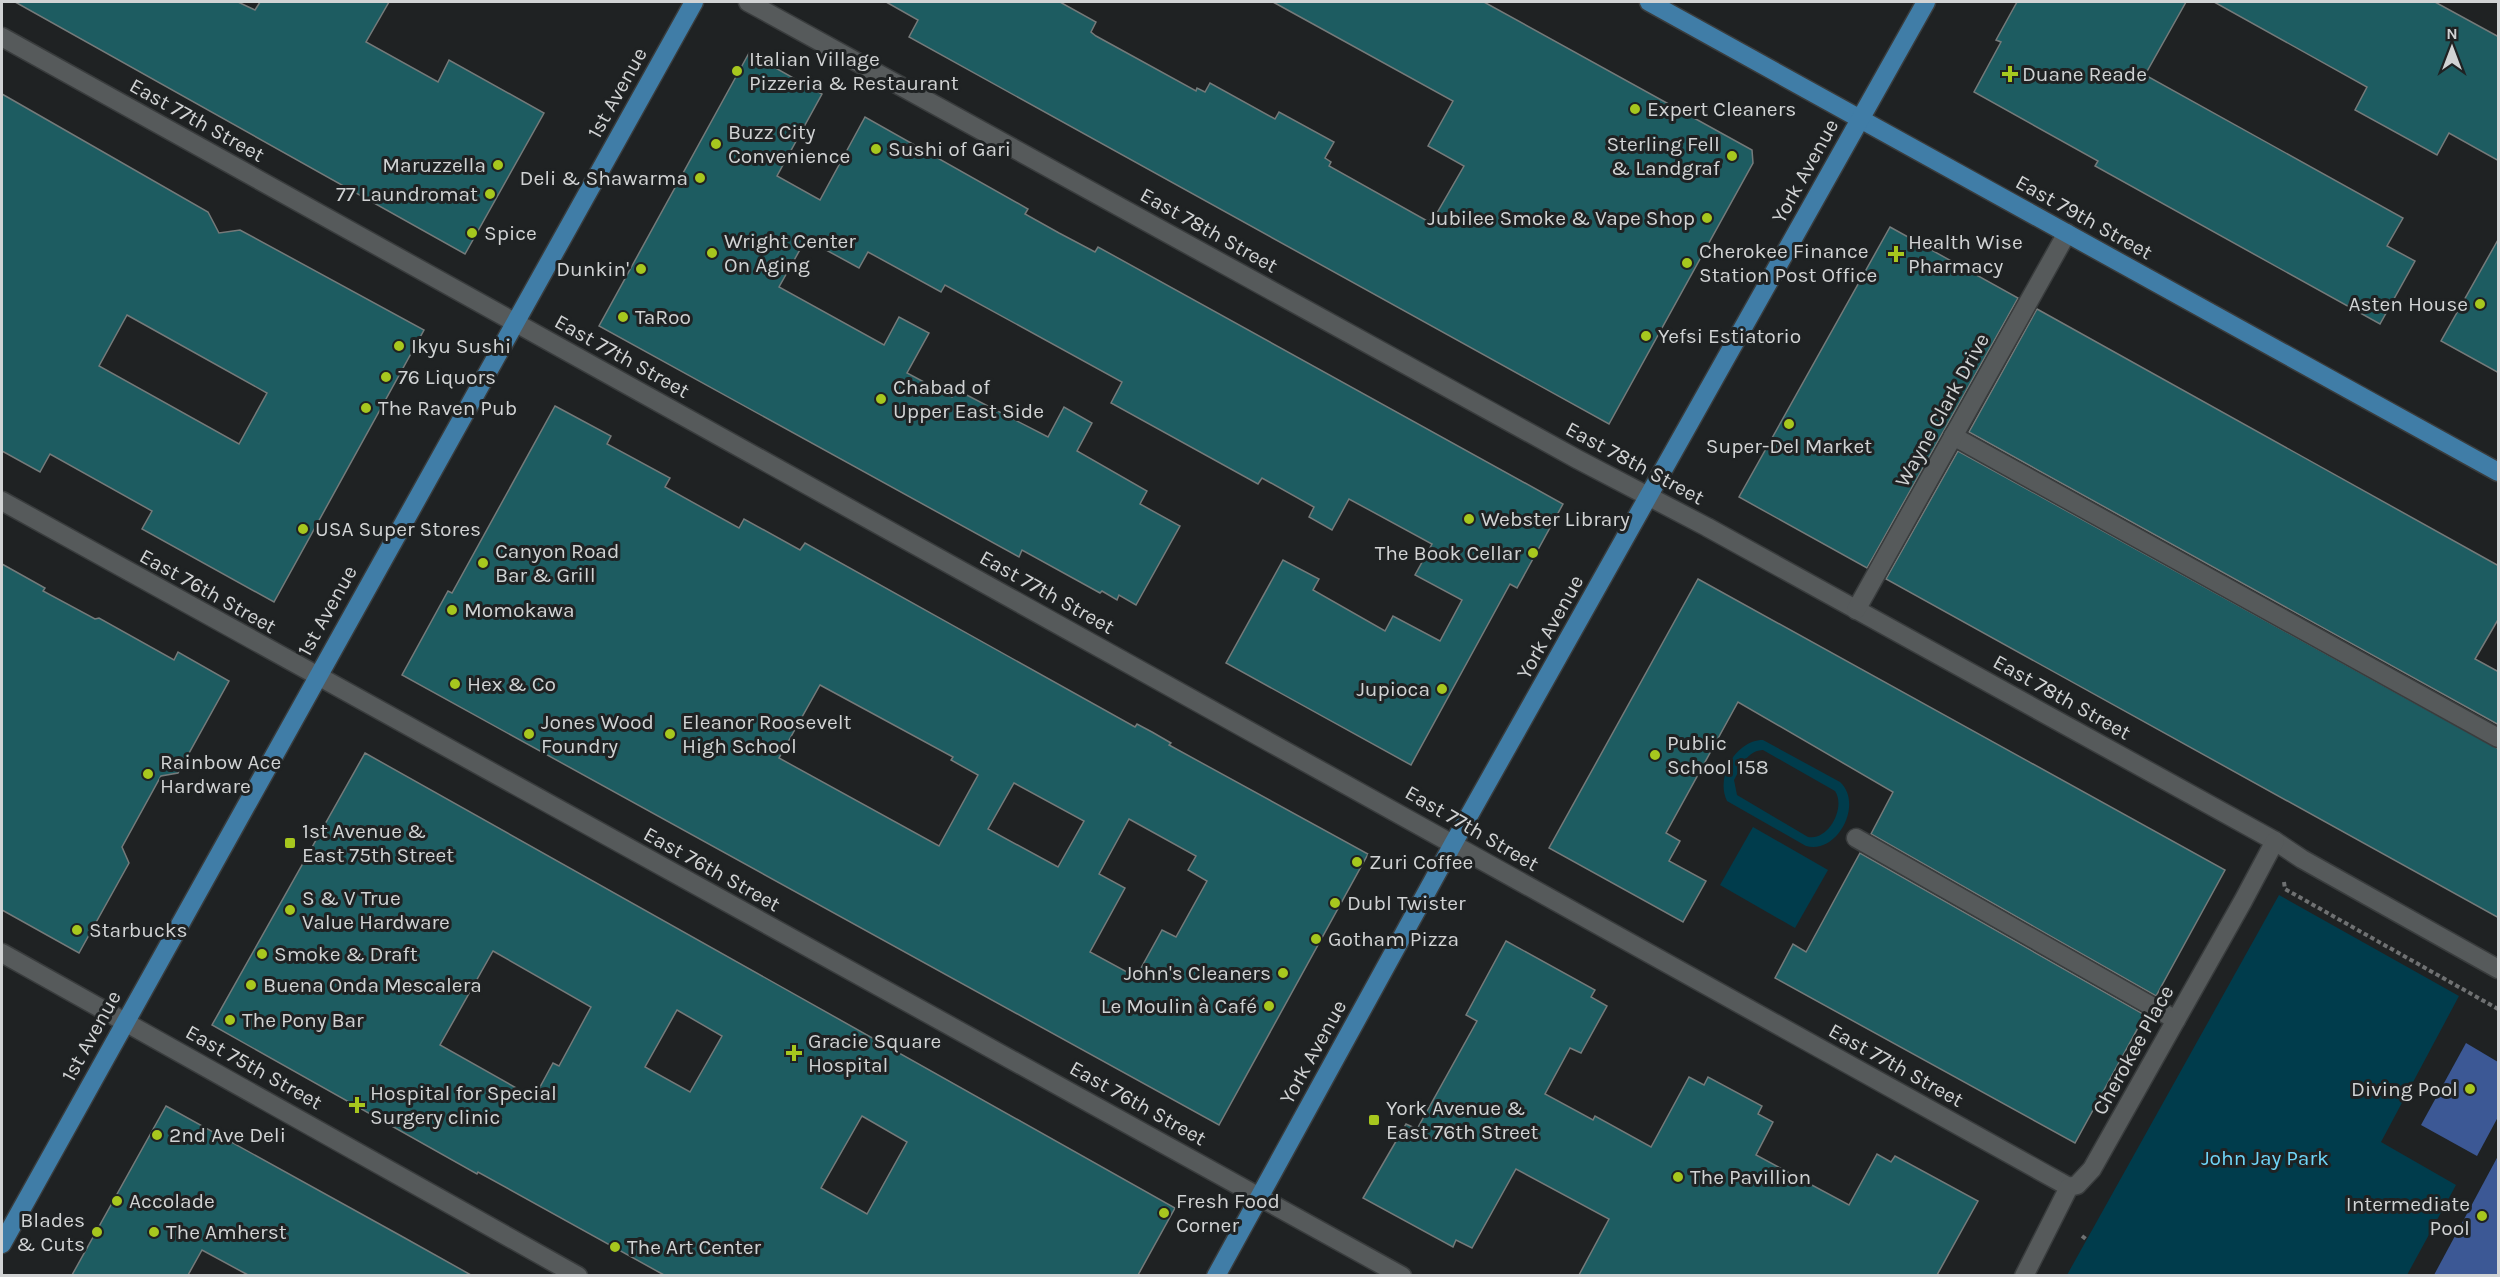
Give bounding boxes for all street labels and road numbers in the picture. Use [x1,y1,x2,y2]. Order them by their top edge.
street label: 1st Avenue [582,43,652,143]
street label: East 77th Street [125,73,269,167]
street label: York Avenue [1767,115,1843,227]
street label: East 79th Street [2011,170,2157,265]
street label: East 78th Street [1136,182,1282,278]
street label: East 77th Street [550,309,694,403]
street label: Wayne Clark Drive [1890,329,1994,491]
street label: East 78th Street [1562,416,1708,510]
street label: East 76th Street [136,544,281,638]
street label: East 77th Street [975,545,1119,639]
street label: 1st Avenue [292,561,362,661]
street label: York Avenue [1512,571,1588,683]
street label: East 78th Street [1989,649,2135,745]
street label: East 77th Street [1401,780,1543,876]
street label: East 76th Street [640,822,785,916]
street label: Cherokee Place [2087,981,2179,1119]
street label: 1st Avenue [56,986,126,1086]
street label: York Avenue [1275,996,1351,1108]
street label: East 77th Street [1824,1018,1968,1112]
street label: East 75th Street [182,1020,326,1114]
street label: East 76th Street [1066,1056,1211,1150]

